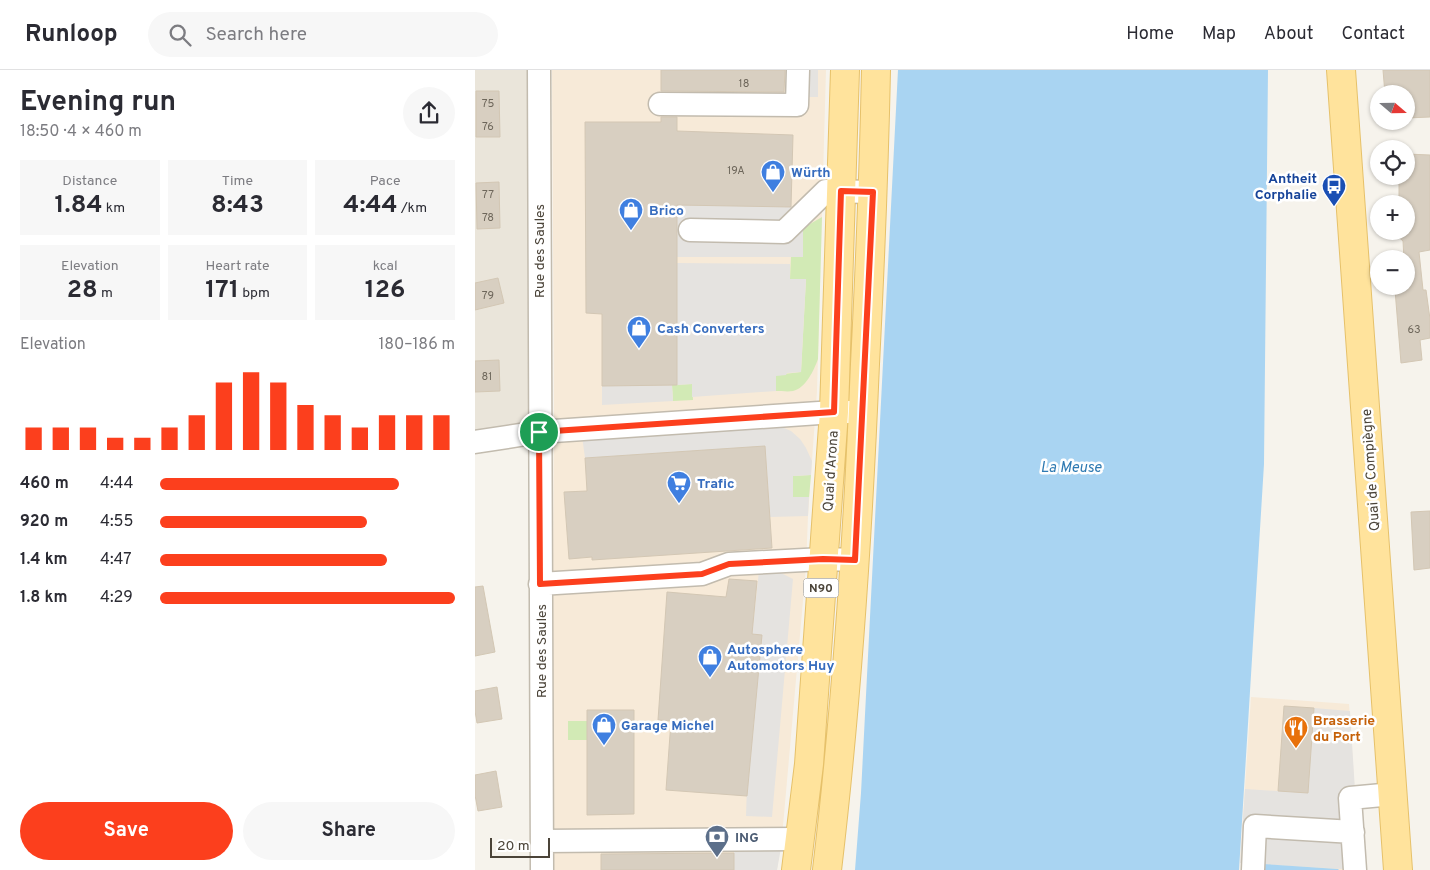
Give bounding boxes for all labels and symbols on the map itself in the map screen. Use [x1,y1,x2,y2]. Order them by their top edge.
house number: 18 [739,77,749,91]
north arrow [1370,85,1415,130]
house number: 75 [482,97,494,111]
house number: 76 [482,120,494,134]
shop icon: Würth [760,159,786,193]
house number: 19A [727,164,745,178]
place label: Würth [791,165,831,182]
place label: Antheit Corphalie [1255,171,1317,204]
bus stop icon: Antheit Corphalie [1321,173,1347,207]
house number: 77 [482,188,494,202]
shop icon: Brico [618,197,644,231]
place label: Brico [649,203,684,220]
street label: Rue des Saules [532,204,549,298]
house number: 78 [482,211,494,225]
house number: 79 [482,289,494,303]
shop icon: Cash Converters [626,315,652,349]
place label: Cash Converters [657,321,765,338]
house number: 63 [1407,323,1421,337]
house number: 81 [482,370,492,384]
street label: Quai de Compiègne [1359,408,1384,532]
pin [518,411,560,453]
street label: Quai d'Arona [820,430,843,512]
water label: La Meuse [1041,459,1102,478]
supermarket icon: Trafic [666,470,692,504]
place label: Trafic [697,476,735,493]
road number: N90 [803,578,839,598]
street label: Rue des Saules [534,604,551,698]
place label: Autosphere Automotors Huy [727,642,834,675]
shop icon: Autosphere Automotors Huy [697,644,723,678]
shop icon: Garage Michel [591,712,617,746]
place label: Brasserie du Port [1313,713,1375,746]
restaurant icon: Brasserie du Port [1283,715,1309,749]
place label: Garage Michel [621,718,714,735]
bank icon: ING [704,824,730,858]
place label: ING [735,830,759,847]
scale bar [490,835,550,858]

